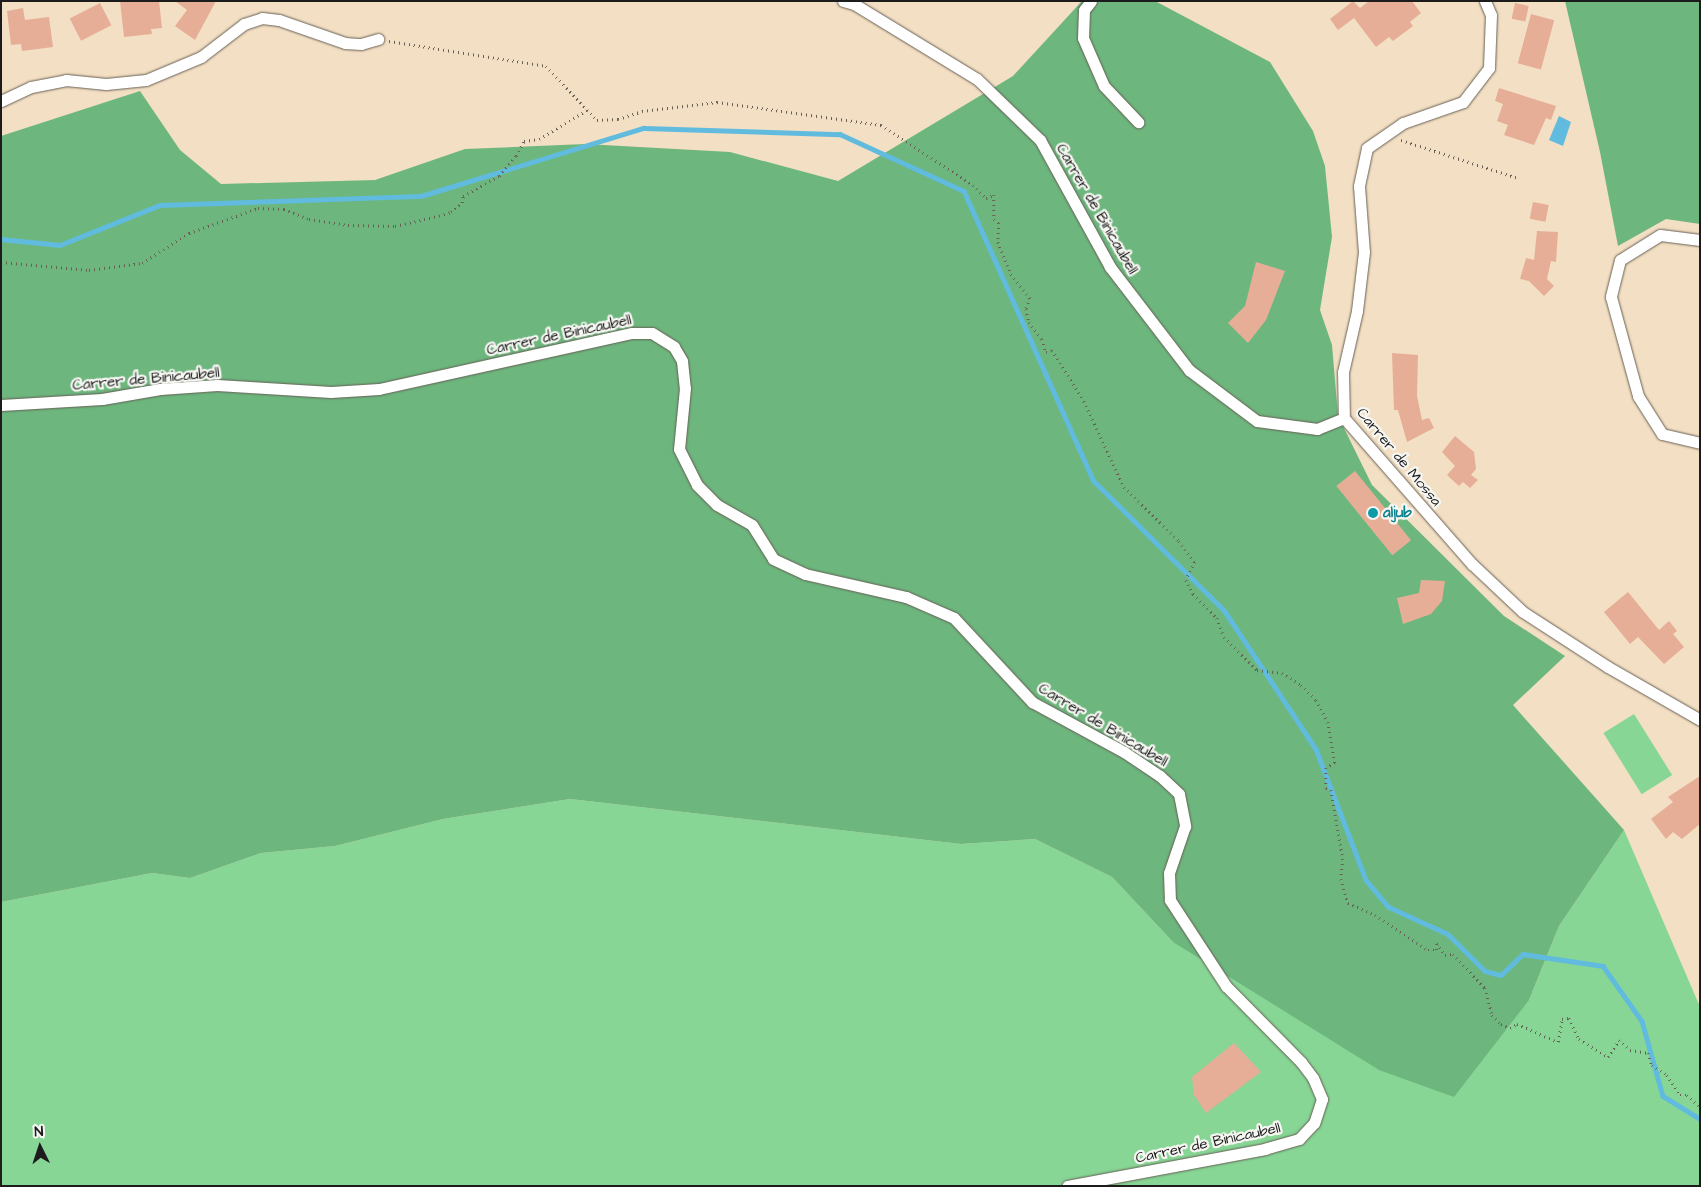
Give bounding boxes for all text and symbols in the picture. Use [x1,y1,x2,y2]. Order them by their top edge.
street label: Carrer de Binicaubell [1052,141,1142,277]
street label: Carrer de Binicaubell [485,311,633,359]
street label: Carrer de Binicaubell [72,364,220,394]
street label: Carrer de Mossa [1353,404,1445,510]
place label: aljub [1383,504,1412,522]
marker: aljub [1367,507,1379,519]
street label: Carrer de Binicaubell [1035,679,1171,771]
street label: Carrer de Binicaubell [1134,1119,1282,1167]
north arrow [15,1122,65,1172]
text: N [34,1122,44,1142]

